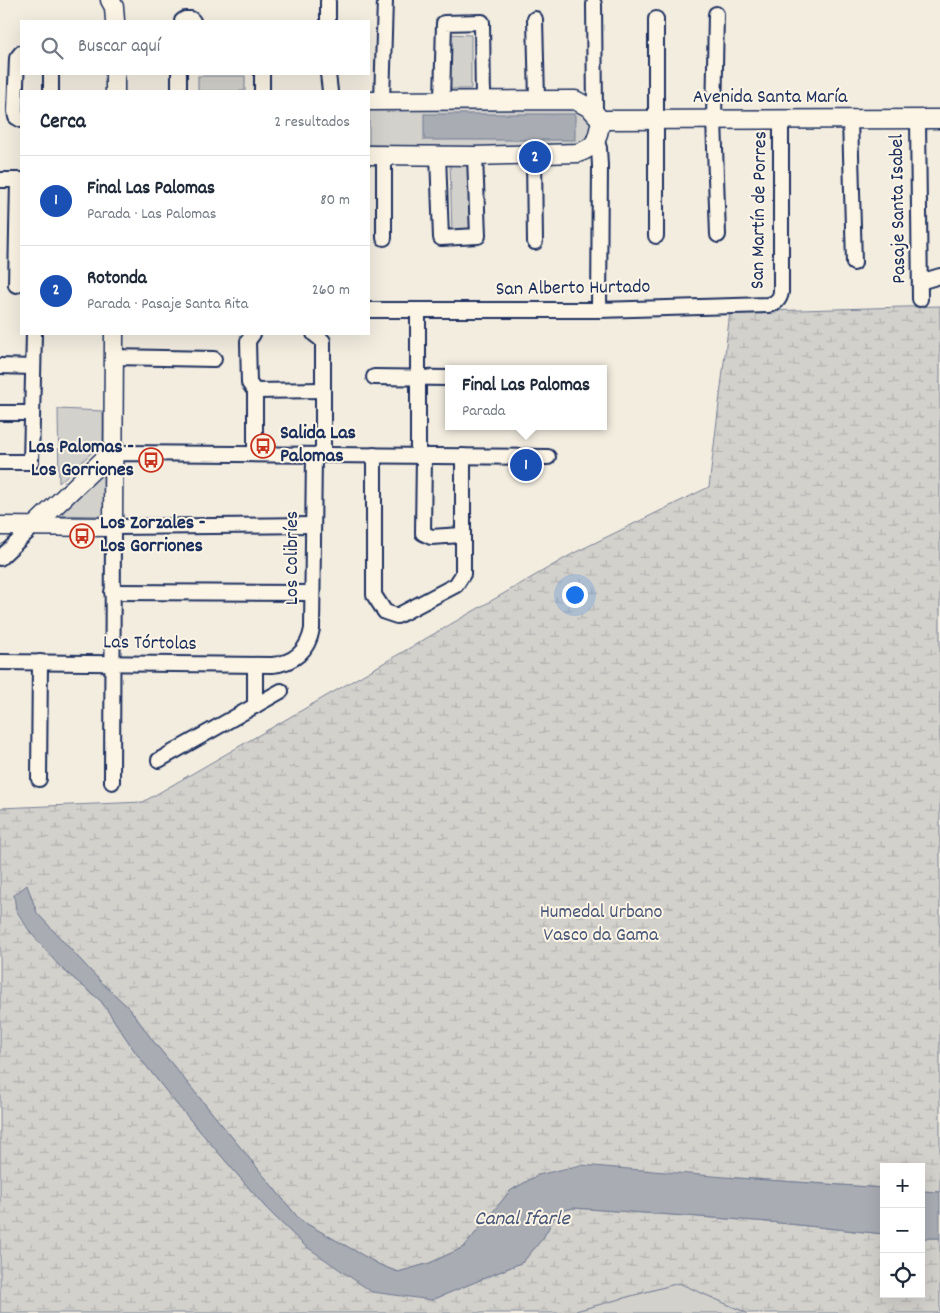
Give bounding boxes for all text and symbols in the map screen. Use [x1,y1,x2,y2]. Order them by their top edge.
search box [20,20,370,75]
icon: search [38,34,66,62]
text: Buscar aquí [78,34,160,61]
street label: Avenida Santa María [693,84,848,112]
text: Cerca [40,108,86,138]
text: 2 resultados [274,111,350,134]
street label: San Martín de Porres [745,131,775,289]
street label: Pasaje Santa Isabel [884,134,914,284]
pin: 2 [519,138,551,176]
text: Final Las Palomas [87,176,215,203]
text: 1 [54,189,58,212]
text: 80 m [320,189,350,212]
text: Parada · Las Palomas [87,203,217,226]
text: Rotonda [87,266,147,293]
street label: San Alberto Hurtado [495,274,651,304]
text: 2 [53,279,60,302]
text: 260 m [312,279,350,302]
text: Parada · Pasaje Santa Rita [87,293,248,316]
popup [445,365,607,430]
text: Final Las Palomas [462,373,590,400]
text: Parada [462,400,505,423]
place label: Salida Las Palomas [280,420,356,471]
bus stop icon: Salida Las Palomas [250,433,276,459]
place label: Las Palomas - Los Gorriones [28,434,134,485]
pin: 1 [510,446,542,484]
bus stop icon: Las Palomas - Los Gorriones [138,447,164,473]
place label: Los Zorzales - Los Gorriones [100,510,206,561]
street label: Los Colibríes [279,511,307,605]
bus stop icon: Los Zorzales - Los Gorriones [69,523,95,549]
your location [562,582,588,608]
street label: Las Tórtolas [103,629,197,659]
park label: Humedal Urbano Vasco da Gama [540,899,662,950]
map controls [880,1163,925,1298]
button: + [880,1163,925,1208]
water label: Canal Ifarle [474,1205,571,1235]
button: − [880,1208,925,1253]
button: locate [880,1253,925,1298]

